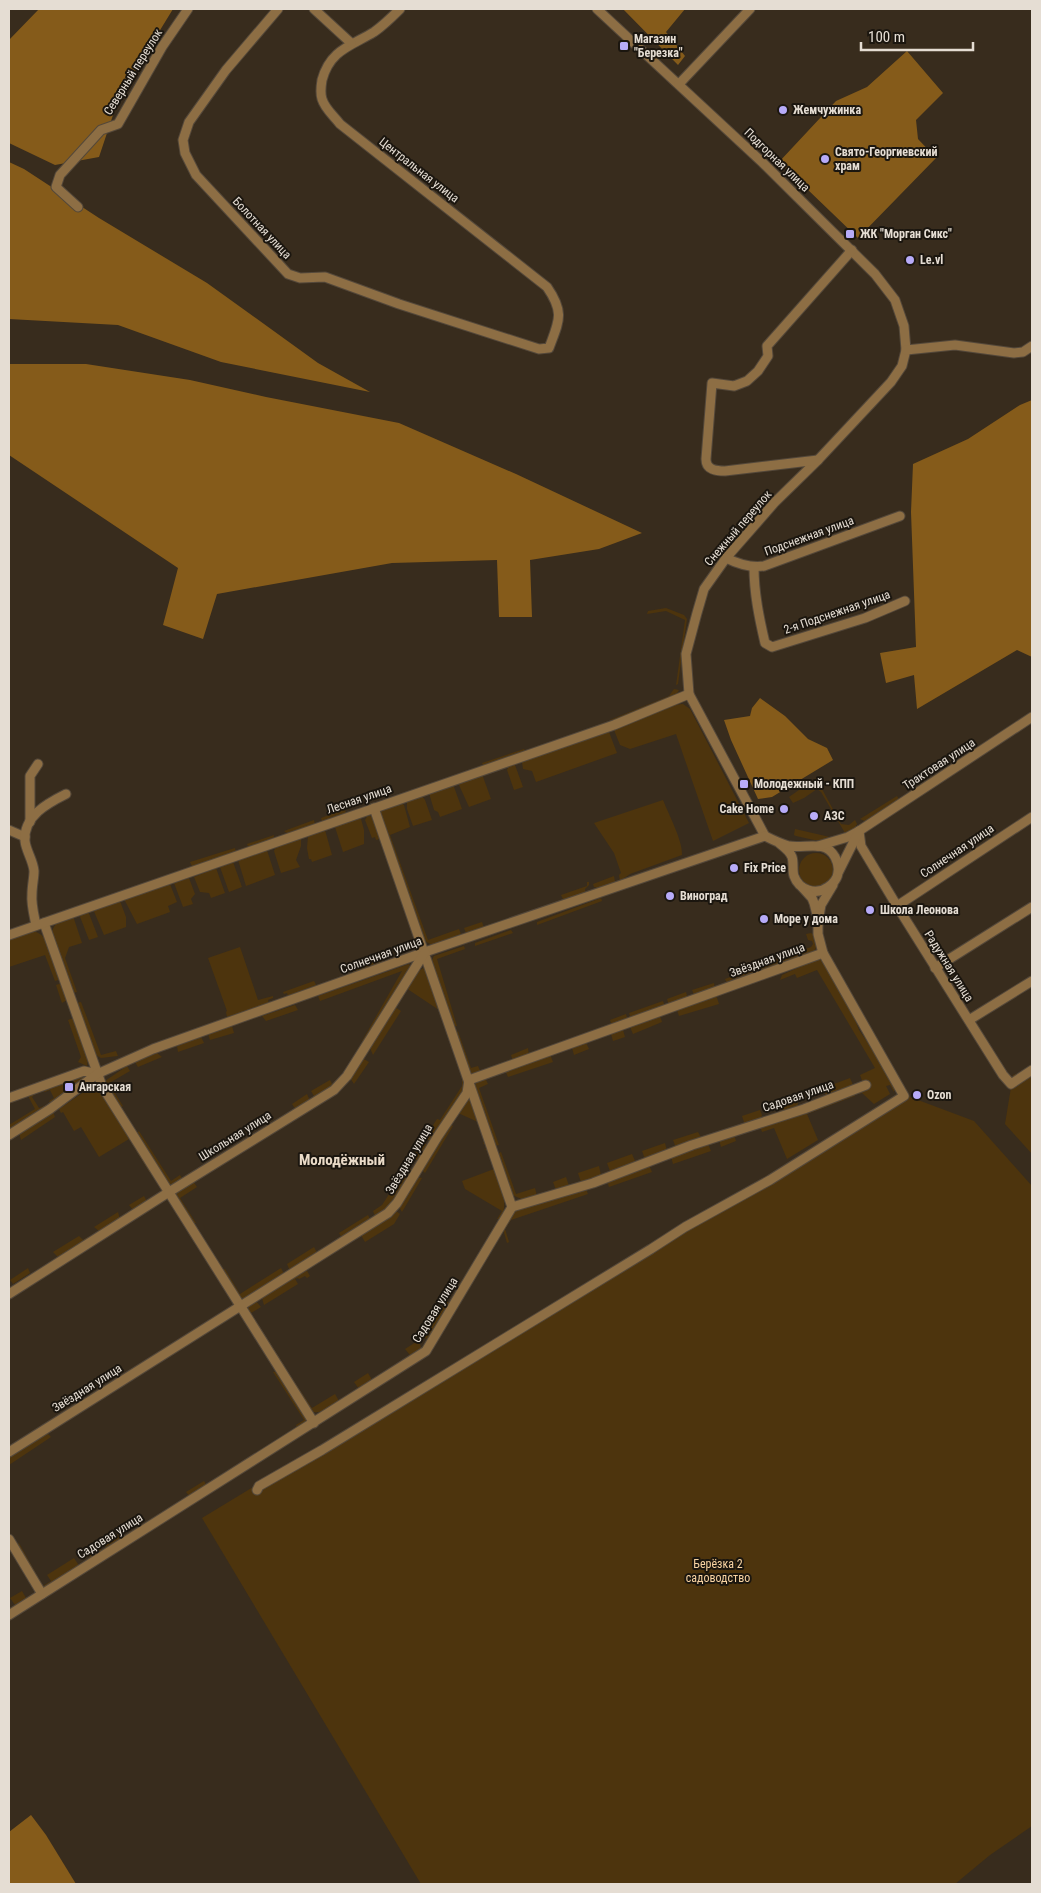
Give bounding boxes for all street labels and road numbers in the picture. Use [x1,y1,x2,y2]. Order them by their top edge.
street label: Северный переулок [101,26,165,118]
street label: Подгорная улица [741,125,813,195]
street label: Центральная улица [376,134,462,206]
street label: Болотная улица [230,194,294,262]
street label: Снежный переулок [701,487,775,569]
street label: Подснежная улица [762,513,856,559]
street label: 2-я Подснежная улица [782,587,892,637]
street label: Трактовая улица [900,735,978,793]
street label: Лесная улица [325,781,394,817]
street label: Солнечная улица [918,821,997,881]
street label: Радужная улица [922,928,977,1004]
street label: Солнечная улица [338,934,424,976]
street label: Звёздная улица [727,940,807,980]
street label: Садовая улица [761,1077,836,1115]
street label: Школьная улица [196,1108,274,1164]
street label: Звёздная улица [383,1121,435,1197]
street label: Садовая улица [409,1275,461,1345]
street label: Звёздная улица [50,1361,124,1415]
street label: Садовая улица [75,1510,145,1562]

